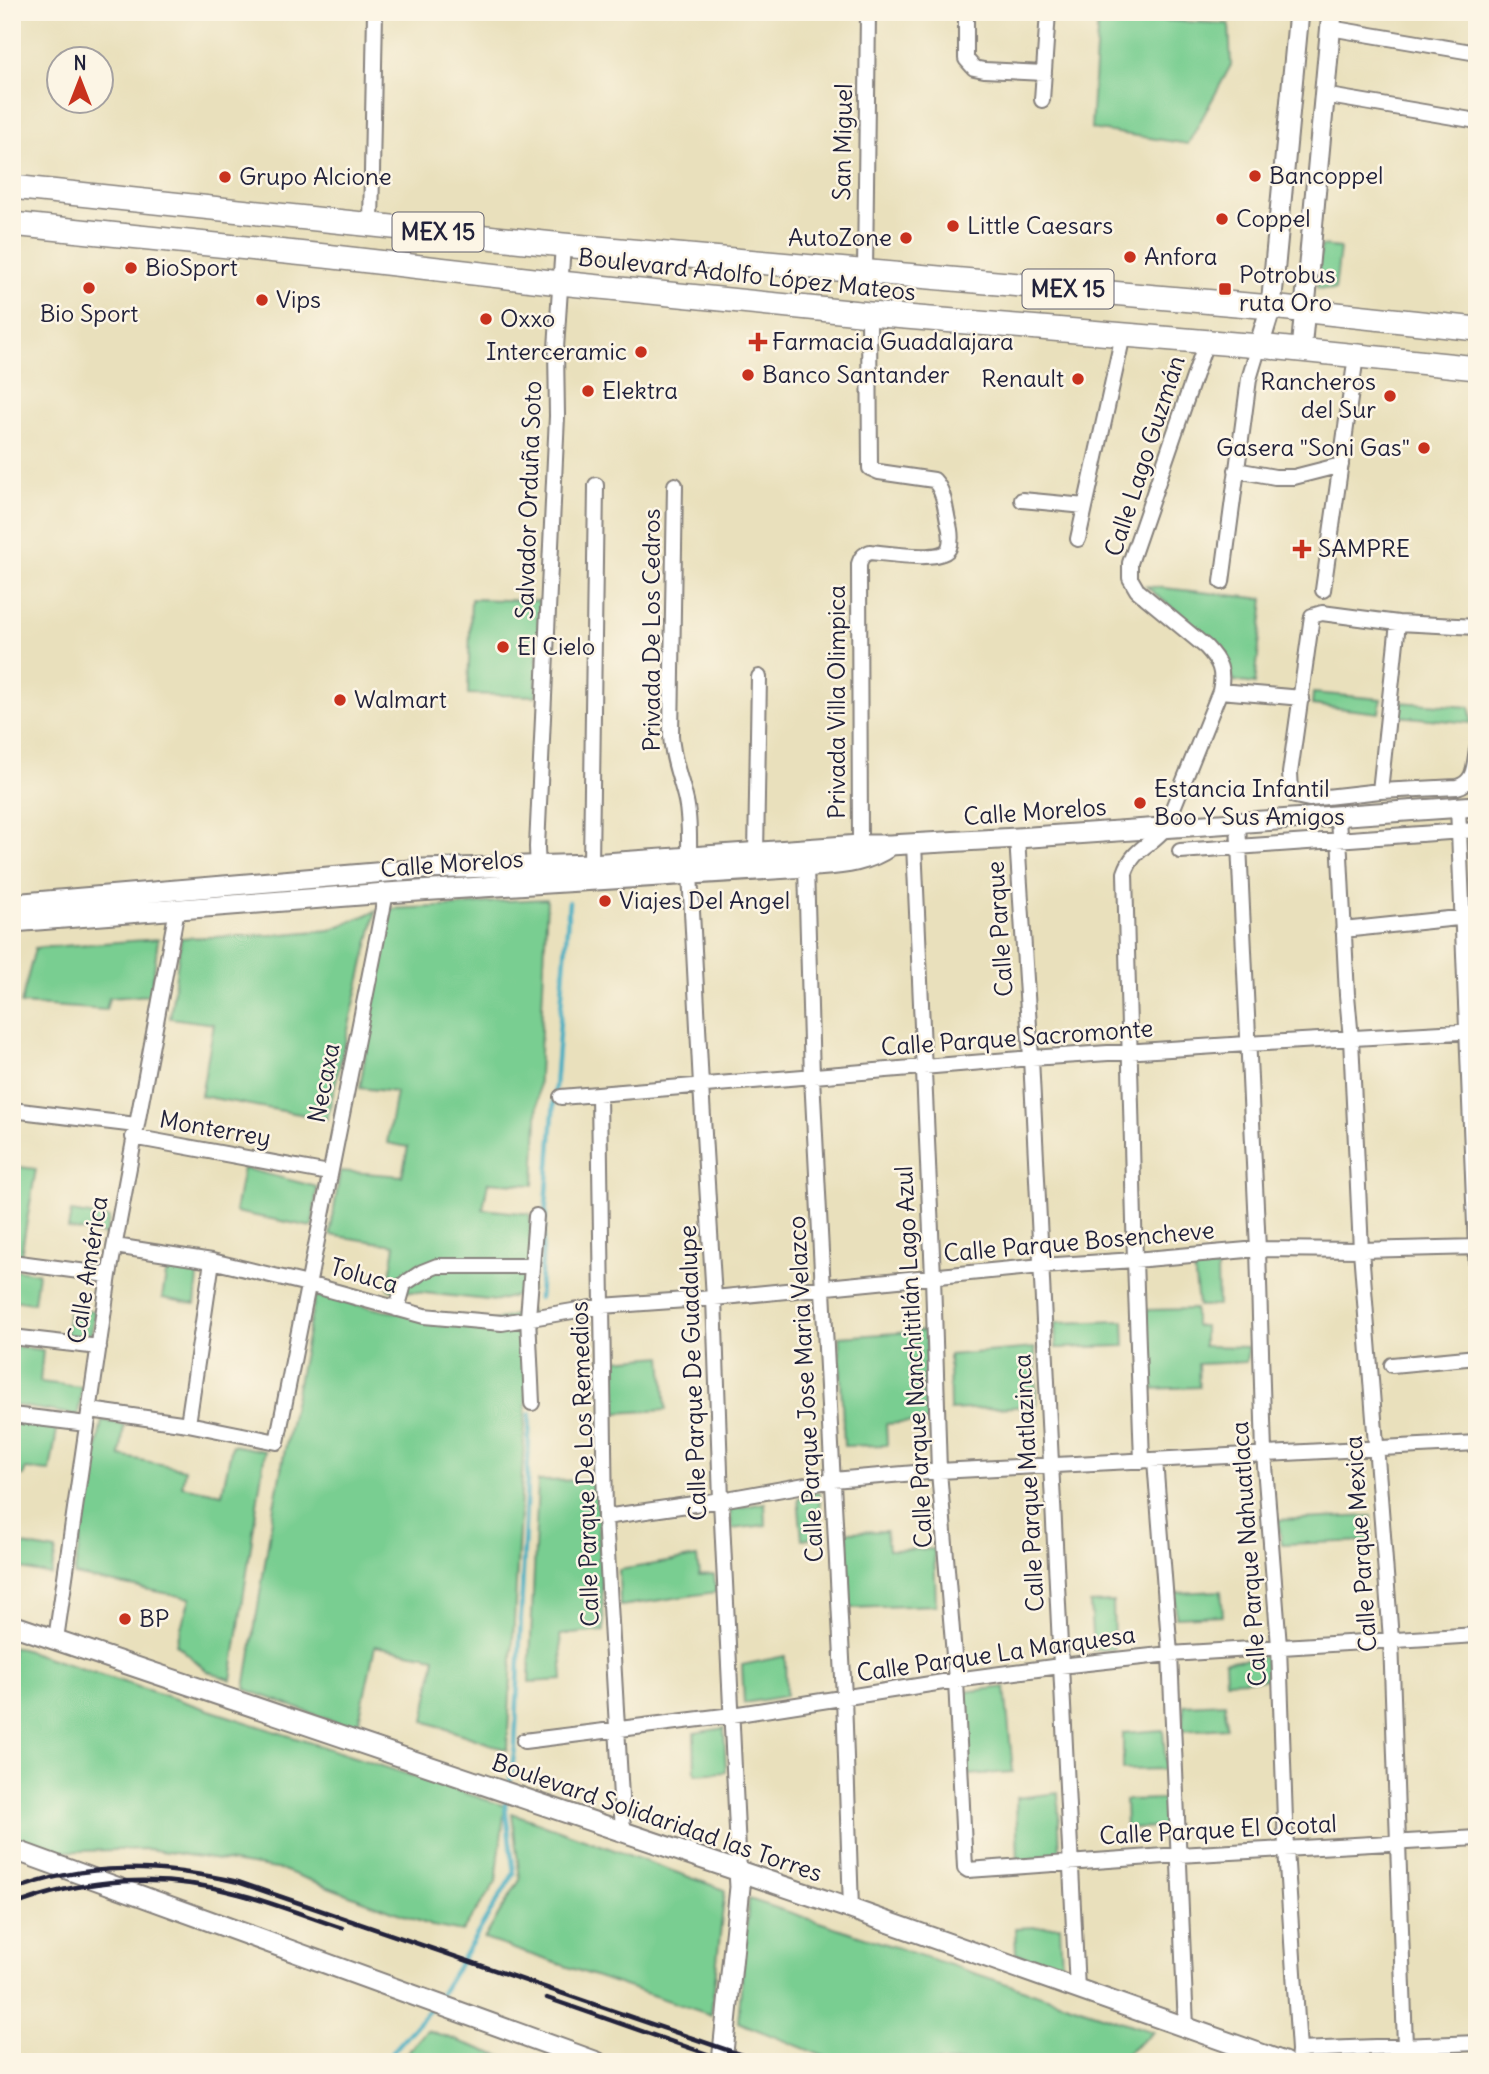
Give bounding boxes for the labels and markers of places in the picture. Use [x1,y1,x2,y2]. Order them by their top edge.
place label: Bancoppel [1269,160,1383,190]
place label: Grupo Alcione [239,161,392,191]
marker: Bancoppel [1247,168,1263,184]
marker: Grupo Alcione [217,169,233,185]
place label: Coppel [1236,203,1311,233]
place label: Little Caesars [967,210,1113,240]
marker: Coppel [1214,211,1230,227]
marker: Little Caesars [945,218,961,234]
place label: AutoZone [788,222,892,252]
marker: AutoZone [898,230,914,246]
place label: Anfora [1144,241,1217,271]
marker: Anfora [1122,249,1138,265]
place label: BioSport [145,252,238,282]
place label: Potrobus ruta Oro [1239,259,1336,317]
marker: BioSport [123,260,139,276]
marker: Bio Sport [81,280,97,296]
marker: Potrobus ruta Oro [1217,281,1233,297]
place label: Vips [276,284,321,314]
marker: Vips [254,292,270,308]
place label: Bio Sport [40,298,138,328]
place label: Oxxo [500,303,555,333]
marker: Oxxo [478,311,494,327]
place label: Farmacia Guadalajara [772,326,1014,356]
marker: Farmacia Guadalajara [750,334,766,350]
place label: Interceramic [486,336,627,366]
marker: Interceramic [633,344,649,360]
place label: Banco Santander [762,359,950,389]
place label: Renault [981,363,1064,393]
place label: Rancheros del Sur [1260,366,1376,424]
marker: Banco Santander [740,367,756,383]
marker: Renault [1070,371,1086,387]
place label: Elektra [602,375,678,405]
marker: Elektra [580,383,596,399]
marker: Rancheros del Sur [1382,388,1398,404]
place label: Gasera "Soni Gas" [1216,432,1410,462]
marker: Gasera "Soni Gas" [1416,440,1432,456]
place label: SAMPRE [1318,533,1410,563]
marker: SAMPRE [1292,539,1312,559]
place label: El Cielo [517,631,595,661]
marker: El Cielo [495,639,511,655]
place label: Walmart [354,684,447,714]
marker: Walmart [332,692,348,708]
place label: Estancia Infantil Boo Y Sus Amigos [1154,773,1345,831]
marker: Estancia Infantil Boo Y Sus Amigos [1132,795,1148,811]
place label: Viajes Del Angel [619,885,790,915]
marker: Viajes Del Angel [597,893,613,909]
place label: BP [139,1603,169,1633]
marker: BP [117,1611,133,1627]

